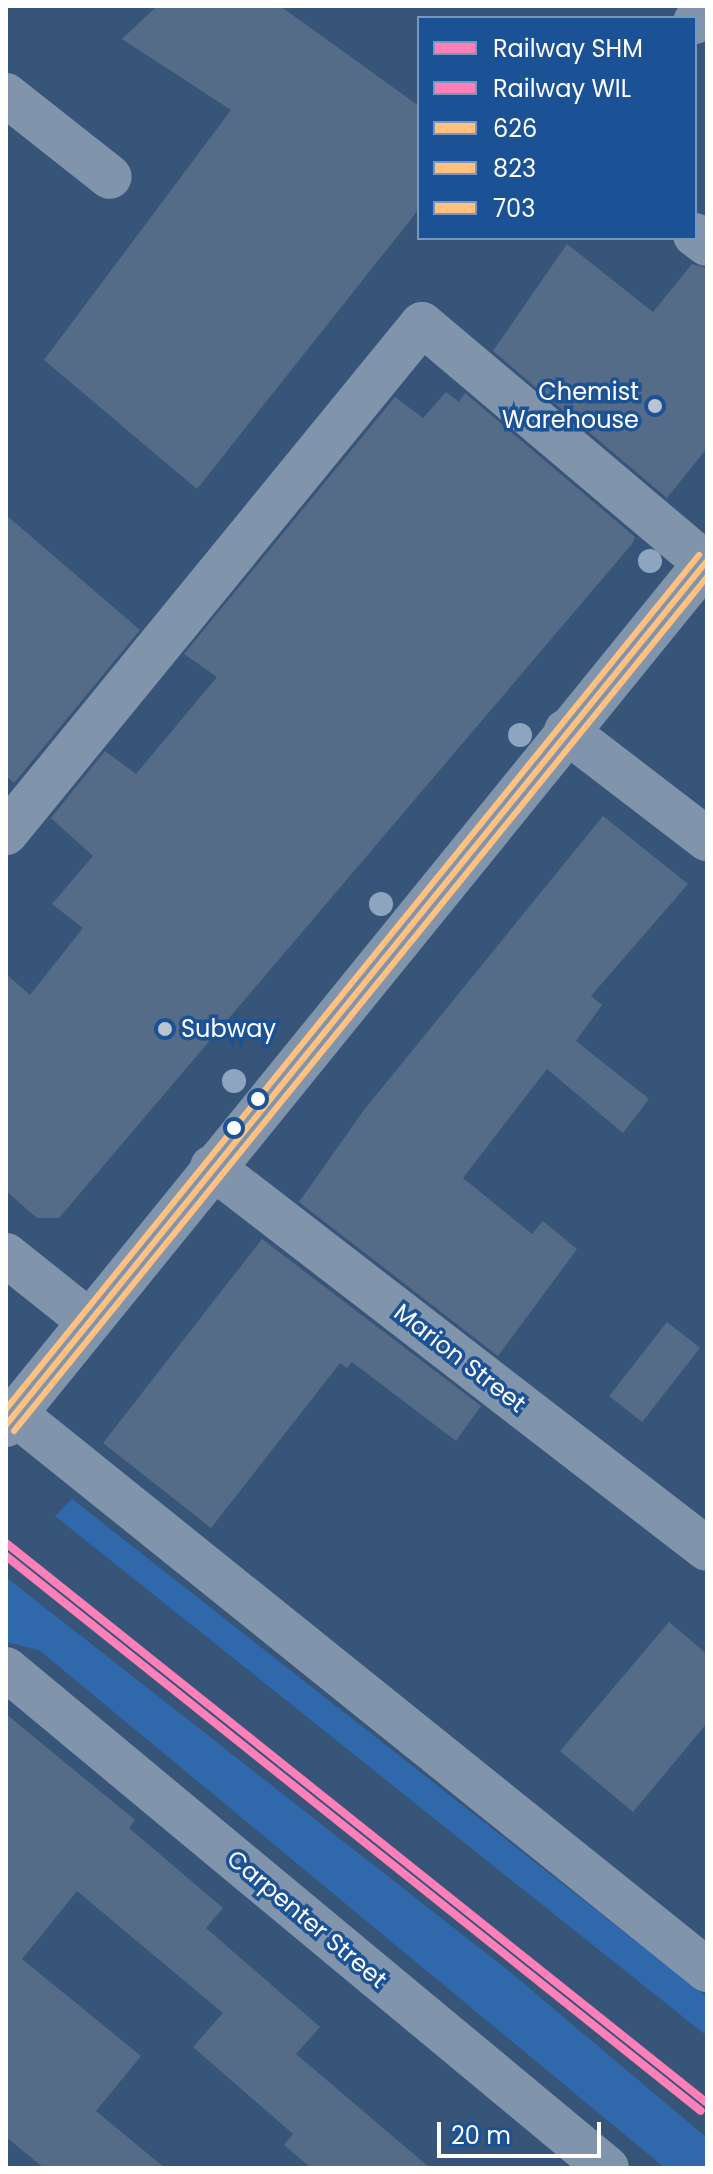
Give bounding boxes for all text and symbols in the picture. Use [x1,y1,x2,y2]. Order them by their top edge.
legend [417,16,697,240]
text: Railway SHM [493,32,643,65]
text: Railway WIL [493,72,631,105]
text: 626 [493,112,537,145]
text: 823 [493,152,536,185]
text: 703 [493,192,535,225]
place label: Chemist Warehouse [502,378,639,434]
marker: Chemist Warehouse [646,397,664,415]
place label: Subway [181,1015,276,1043]
marker: Subway [156,1020,174,1038]
unlabelled marker [250,1091,266,1107]
unlabelled marker [226,1120,242,1136]
street label: Marion Street [388,1298,532,1418]
street label: Carpenter Street [221,1844,393,1994]
scale bar [441,2106,605,2156]
text: 20 m [451,2119,511,2152]

